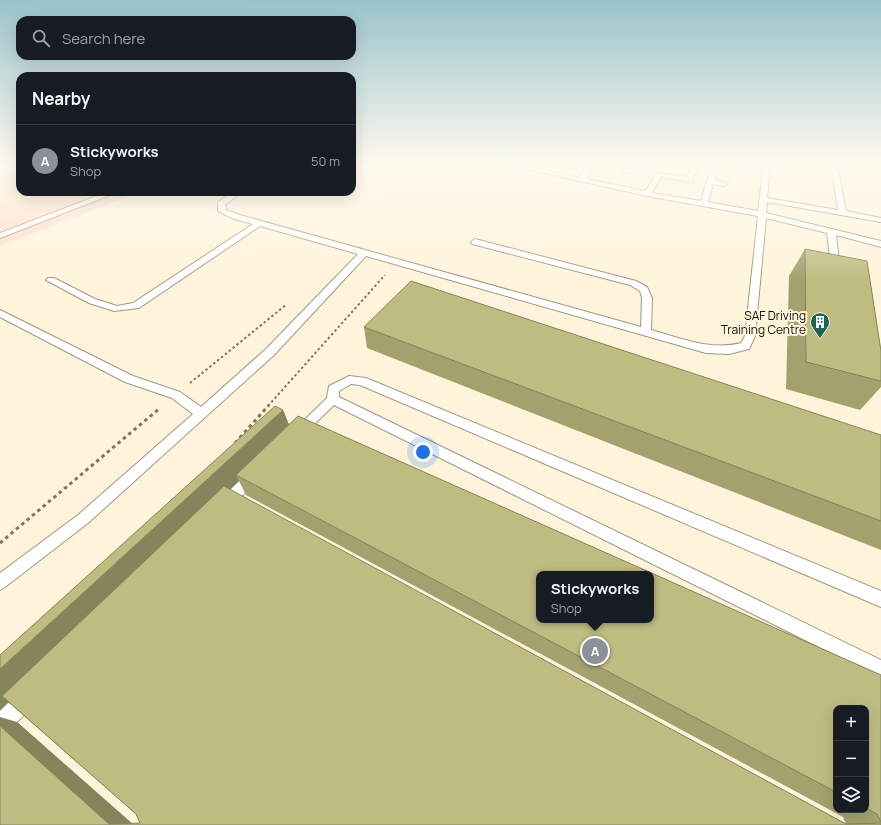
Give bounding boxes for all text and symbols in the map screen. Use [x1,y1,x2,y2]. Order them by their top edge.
search box [16,16,356,60]
icon: search [30,27,52,49]
text: Search here [62,28,145,49]
text: Nearby [32,87,90,110]
text: Stickyworks [70,141,159,162]
text: A [41,152,49,170]
text: 50 m [311,152,340,170]
text: Shop [70,162,101,180]
place label: SAF Driving Training Centre [721,307,806,338]
building icon: SAF Driving Training Centre [809,311,831,339]
your location [413,442,433,462]
popup [536,571,654,623]
text: Stickyworks [551,578,639,599]
text: Shop [551,599,582,617]
pin: A [582,636,608,666]
map controls [833,705,869,813]
button: + [833,705,869,741]
button: − [833,741,869,777]
button: layers [833,777,869,813]

